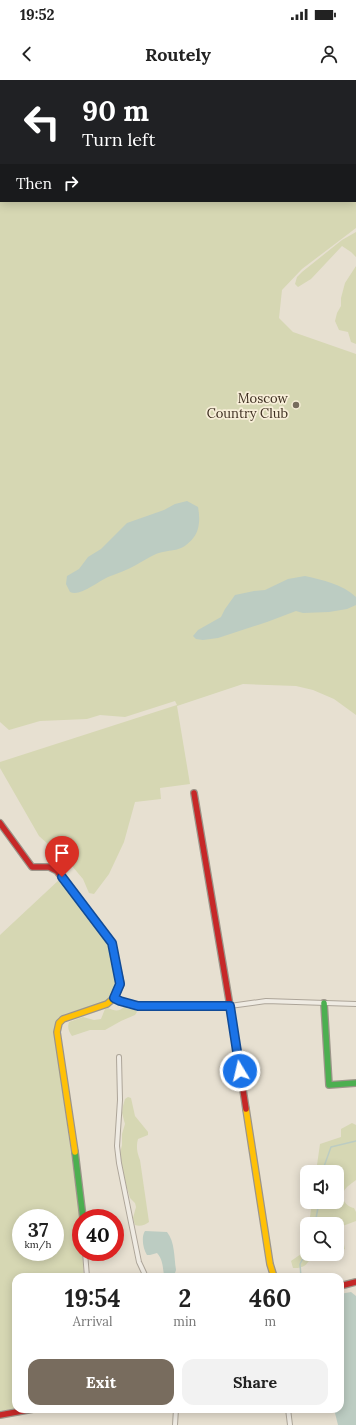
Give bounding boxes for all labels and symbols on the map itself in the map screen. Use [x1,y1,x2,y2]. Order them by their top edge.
place label: Moscow Country Club [207,390,289,422]
marker: Moscow Country Club [291,400,301,410]
pin [45,836,79,877]
position arrow [219,1050,261,1092]
speed limit sign: 40 [72,1209,124,1261]

